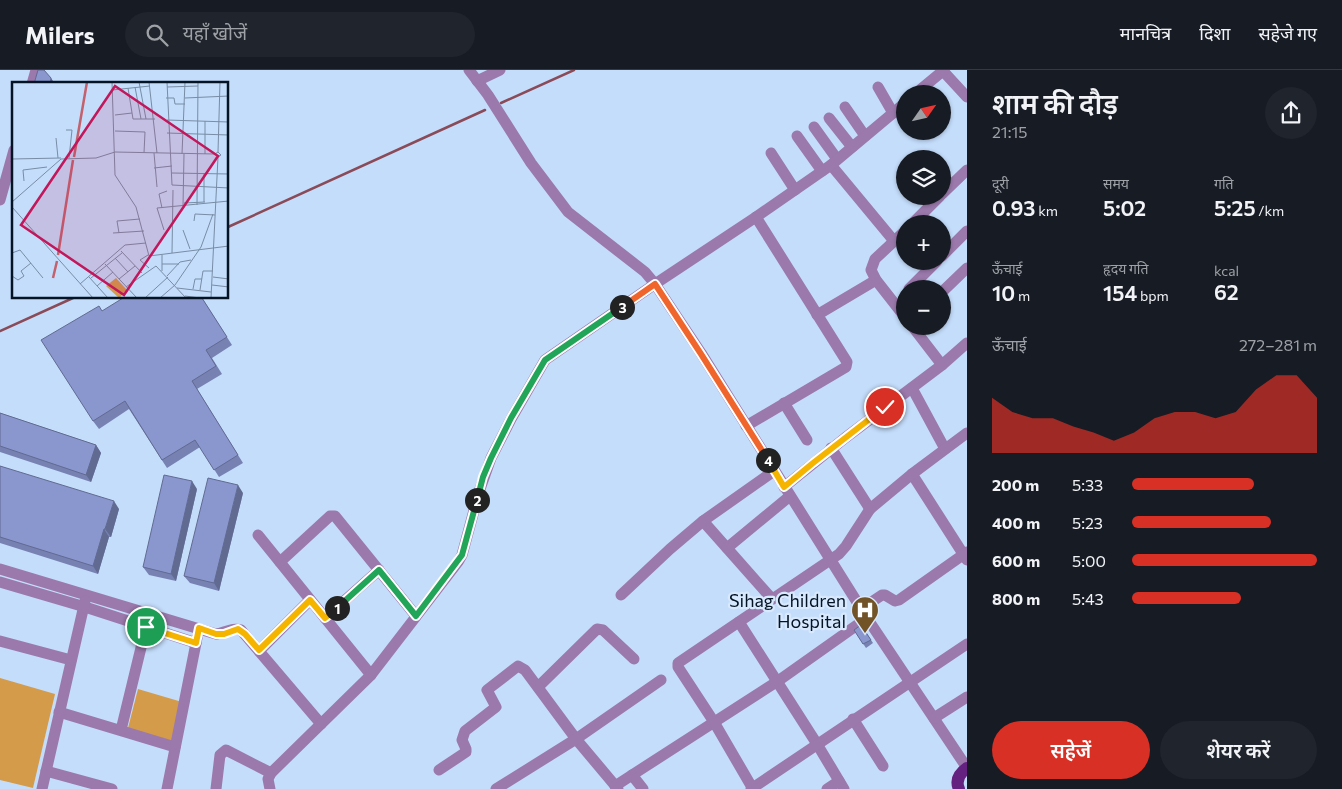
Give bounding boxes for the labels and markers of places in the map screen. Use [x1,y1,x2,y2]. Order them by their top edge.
pin: 3 [610,294,634,320]
pin [864,386,906,428]
pin: 4 [756,448,780,472]
pin: 2 [464,488,490,512]
place label: Sihag Children Hospital [729,589,846,632]
hospital icon: Sihag Children Hospital [850,595,880,634]
pin: 1 [324,596,350,620]
pin [125,606,167,648]

